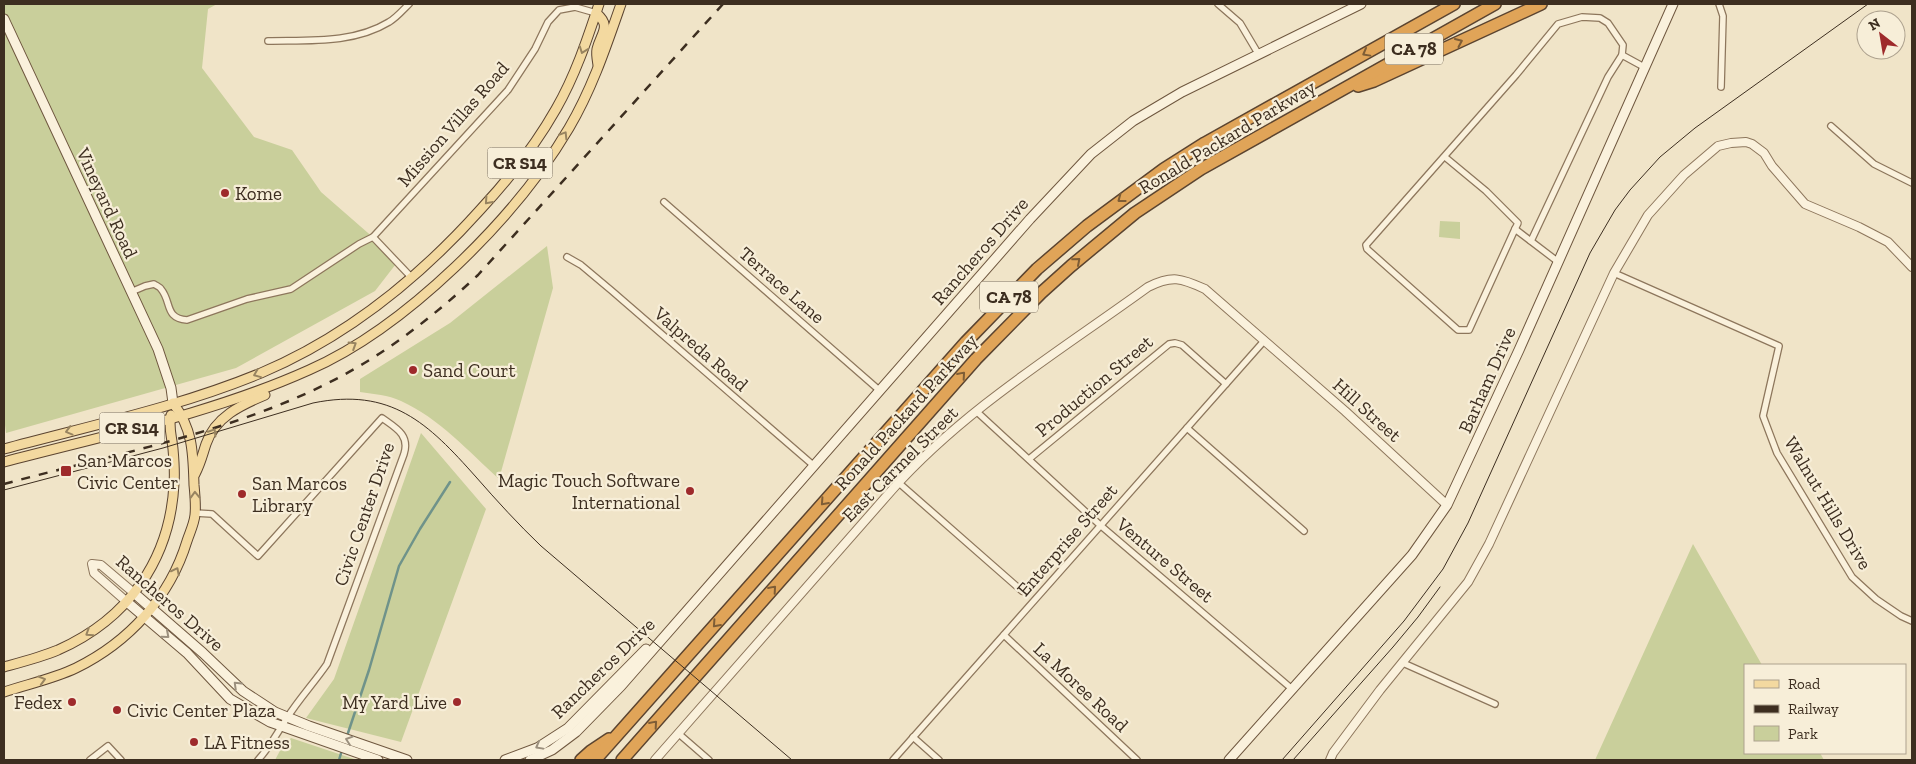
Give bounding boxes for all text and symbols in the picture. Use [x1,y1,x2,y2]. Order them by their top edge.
north arrow [1856,10,1906,60]
text: N [1866,14,1884,34]
road number: CA 78 [1385,34,1443,64]
one-way arrow [1454,38,1463,48]
one-way arrow [579,45,589,54]
one-way arrow [1362,47,1371,57]
street label: Mission Villas Road [392,56,514,191]
street label: Ronald Packard Parkway [1134,75,1320,199]
one-way arrow [558,132,567,141]
street label: Vineyard Road [71,143,143,262]
road number: CR S14 [488,148,552,178]
place label: Kome [235,182,282,205]
marker: Kome [219,187,231,199]
street label: Rancheros Drive [927,192,1033,310]
one-way arrow [1118,194,1127,202]
one-way arrow [485,196,494,205]
street label: Terrace Lane [734,242,830,328]
one-way arrow [1071,257,1080,266]
road number: CA 78 [980,282,1038,312]
street label: Valpreda Road [648,301,753,397]
street label: Barham Drive [1453,323,1521,437]
street label: Ronald Packard Parkway [830,329,982,495]
street label: Production Street [1031,330,1157,442]
one-way arrow [348,342,357,352]
place label: Sand Court [423,359,516,382]
marker: Sand Court [407,364,419,376]
one-way arrow [253,369,261,379]
one-way arrow [956,372,965,381]
street label: Hill Street [1328,373,1406,447]
street label: East Carmel Street [837,401,963,527]
road number: CR S14 [100,412,164,443]
one-way arrow [66,426,74,436]
one-way arrow [206,428,216,437]
street label: Walnut Hills Drive [1779,432,1877,574]
street label: Civic Center Drive [329,439,399,589]
place label: San Marcos Civic Center [77,449,178,494]
marker: San Marcos Civic Center [59,464,73,478]
place label: Magic Touch Software International [498,469,680,514]
place label: San Marcos Library [252,472,347,517]
street label: Enterprise Street [1012,479,1122,601]
marker: Magic Touch Software International [684,485,696,497]
marker: San Marcos Library [236,488,248,500]
one-way arrow [189,491,200,499]
one-way arrow [821,496,830,505]
street label: Venture Street [1111,512,1218,607]
street label: Rancheros Drive [111,550,229,656]
one-way arrow [170,567,180,576]
one-way arrow [768,585,777,594]
street label: Rancheros Drive [546,613,660,723]
one-way arrow [713,618,722,627]
one-way arrow [86,627,95,636]
one-way arrow [161,629,170,638]
street label: La Moree Road [1029,637,1133,737]
legend [1744,664,1906,754]
text: Road [1788,675,1821,693]
one-way arrow [37,676,45,686]
one-way arrow [233,682,242,691]
place label: Fedex [14,691,62,714]
place label: My Yard Live [342,691,447,714]
marker: Fedex [66,696,78,708]
marker: My Yard Live [451,696,463,708]
place label: Civic Center Plaza [127,699,276,722]
text: Railway [1788,700,1839,718]
marker: Civic Center Plaza [111,704,123,716]
one-way arrow [648,720,657,729]
text: Park [1788,725,1818,743]
place label: LA Fitness [204,731,290,754]
marker: LA Fitness [188,736,200,748]
one-way arrow [345,736,354,746]
one-way arrow [535,740,544,750]

